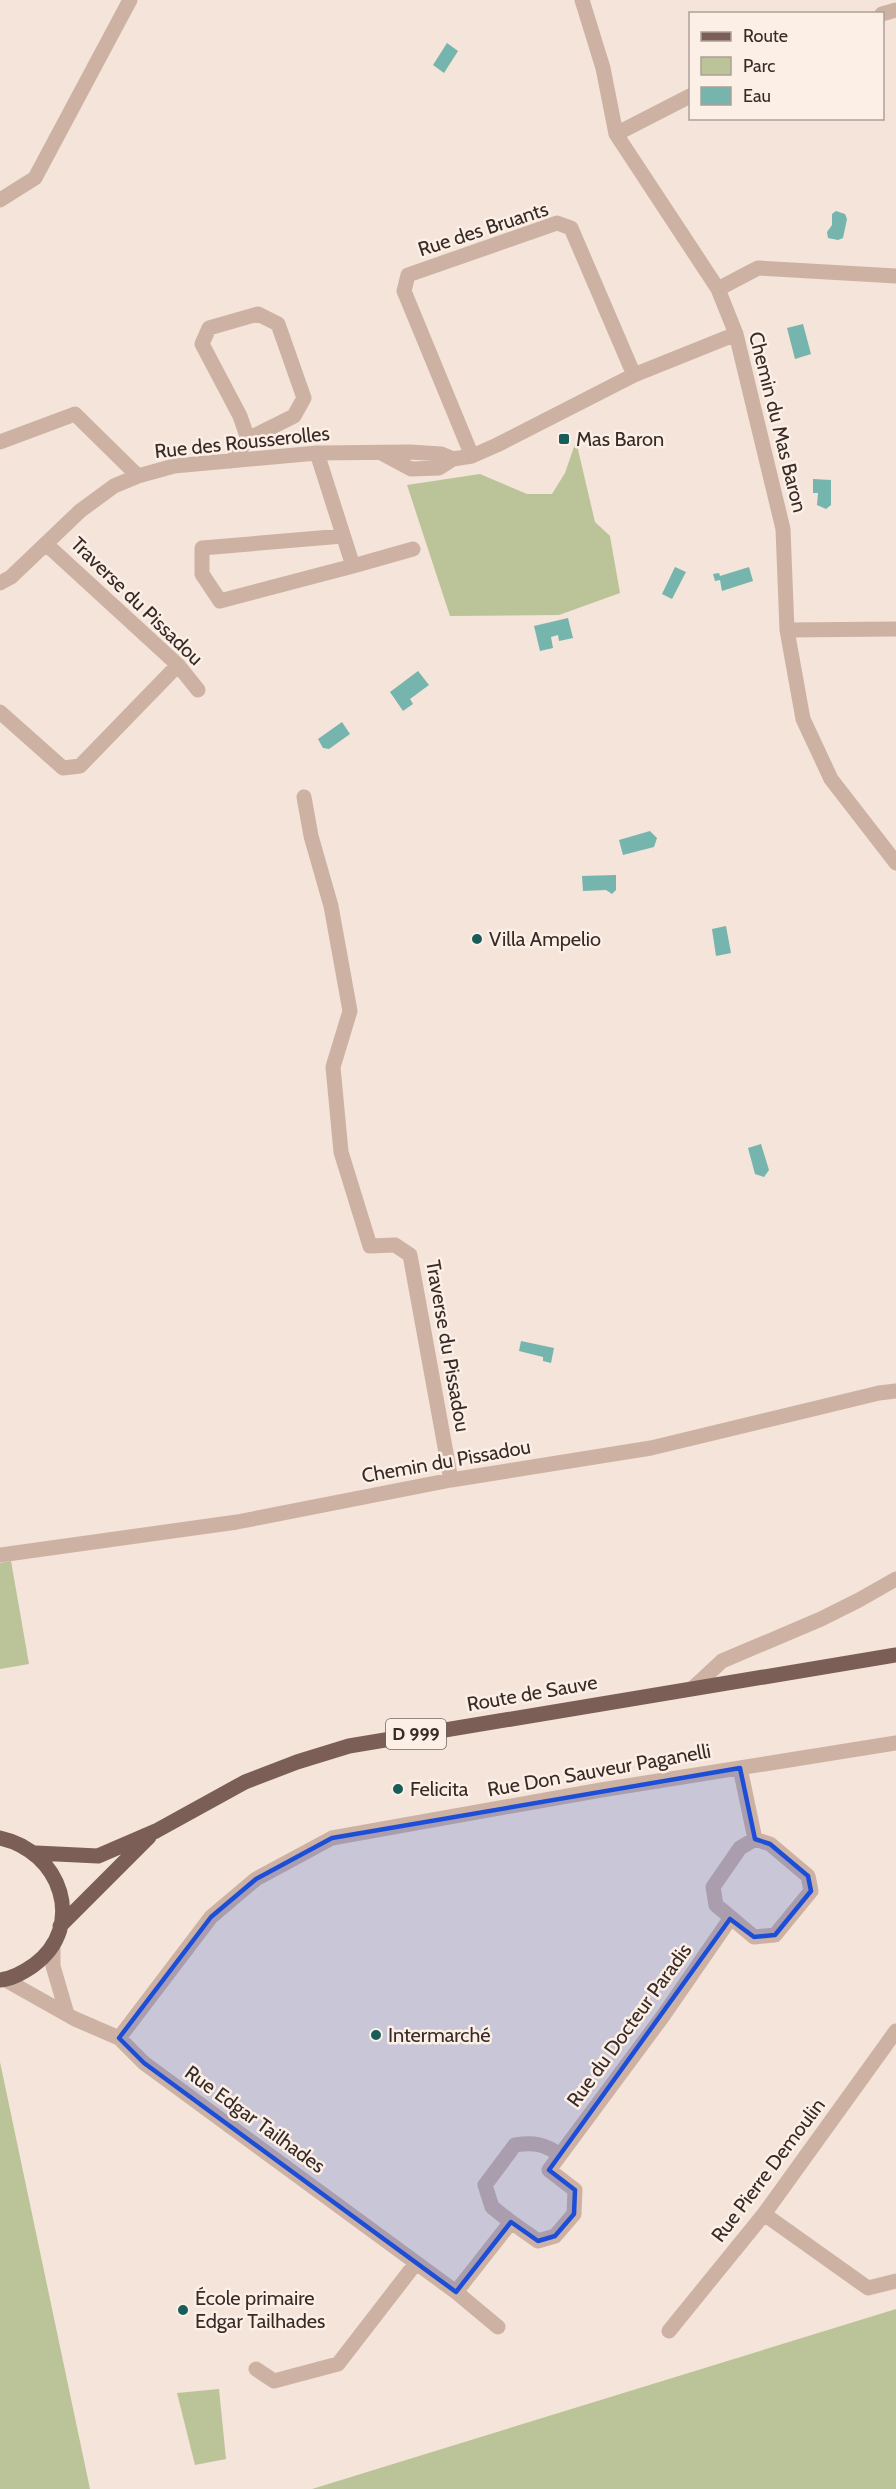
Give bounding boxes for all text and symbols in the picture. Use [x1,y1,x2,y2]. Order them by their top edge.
legend [689,12,884,120]
text: Route [743,25,788,47]
text: Parc [743,55,775,77]
text: Eau [743,85,771,107]
street label: Rue des Bruants [415,197,551,261]
street label: Chemin du Mas Baron [744,329,812,515]
street label: Rue des Rousserolles [153,421,331,463]
place label: Mas Baron [576,427,664,451]
marker: Mas Baron [557,432,571,446]
street label: Traverse du Pissadou [66,532,208,670]
place label: Villa Ampelio [489,927,601,951]
marker: Villa Ampelio [470,932,484,946]
street label: Traverse du Pissadou [421,1258,475,1434]
street label: Chemin du Pissadou [360,1434,532,1488]
street label: Route de Sauve [465,1670,599,1716]
road number: D 999 [386,1719,446,1749]
street label: Rue Don Sauveur Paganelli [485,1739,713,1801]
place label: Felicita [410,1777,469,1801]
marker: Felicita [391,1782,405,1796]
street label: Rue du Docteur Paradis [562,1939,696,2111]
place label: Intermarché [388,2023,491,2047]
marker: Intermarché [369,2028,383,2042]
street label: Rue Edgar Tailhades [180,2060,330,2178]
street label: Rue Pierre Demoulin [706,2093,830,2247]
place label: École primaire Edgar Tailhades [195,2286,325,2333]
marker: École primaire Edgar Tailhades [176,2303,190,2317]

